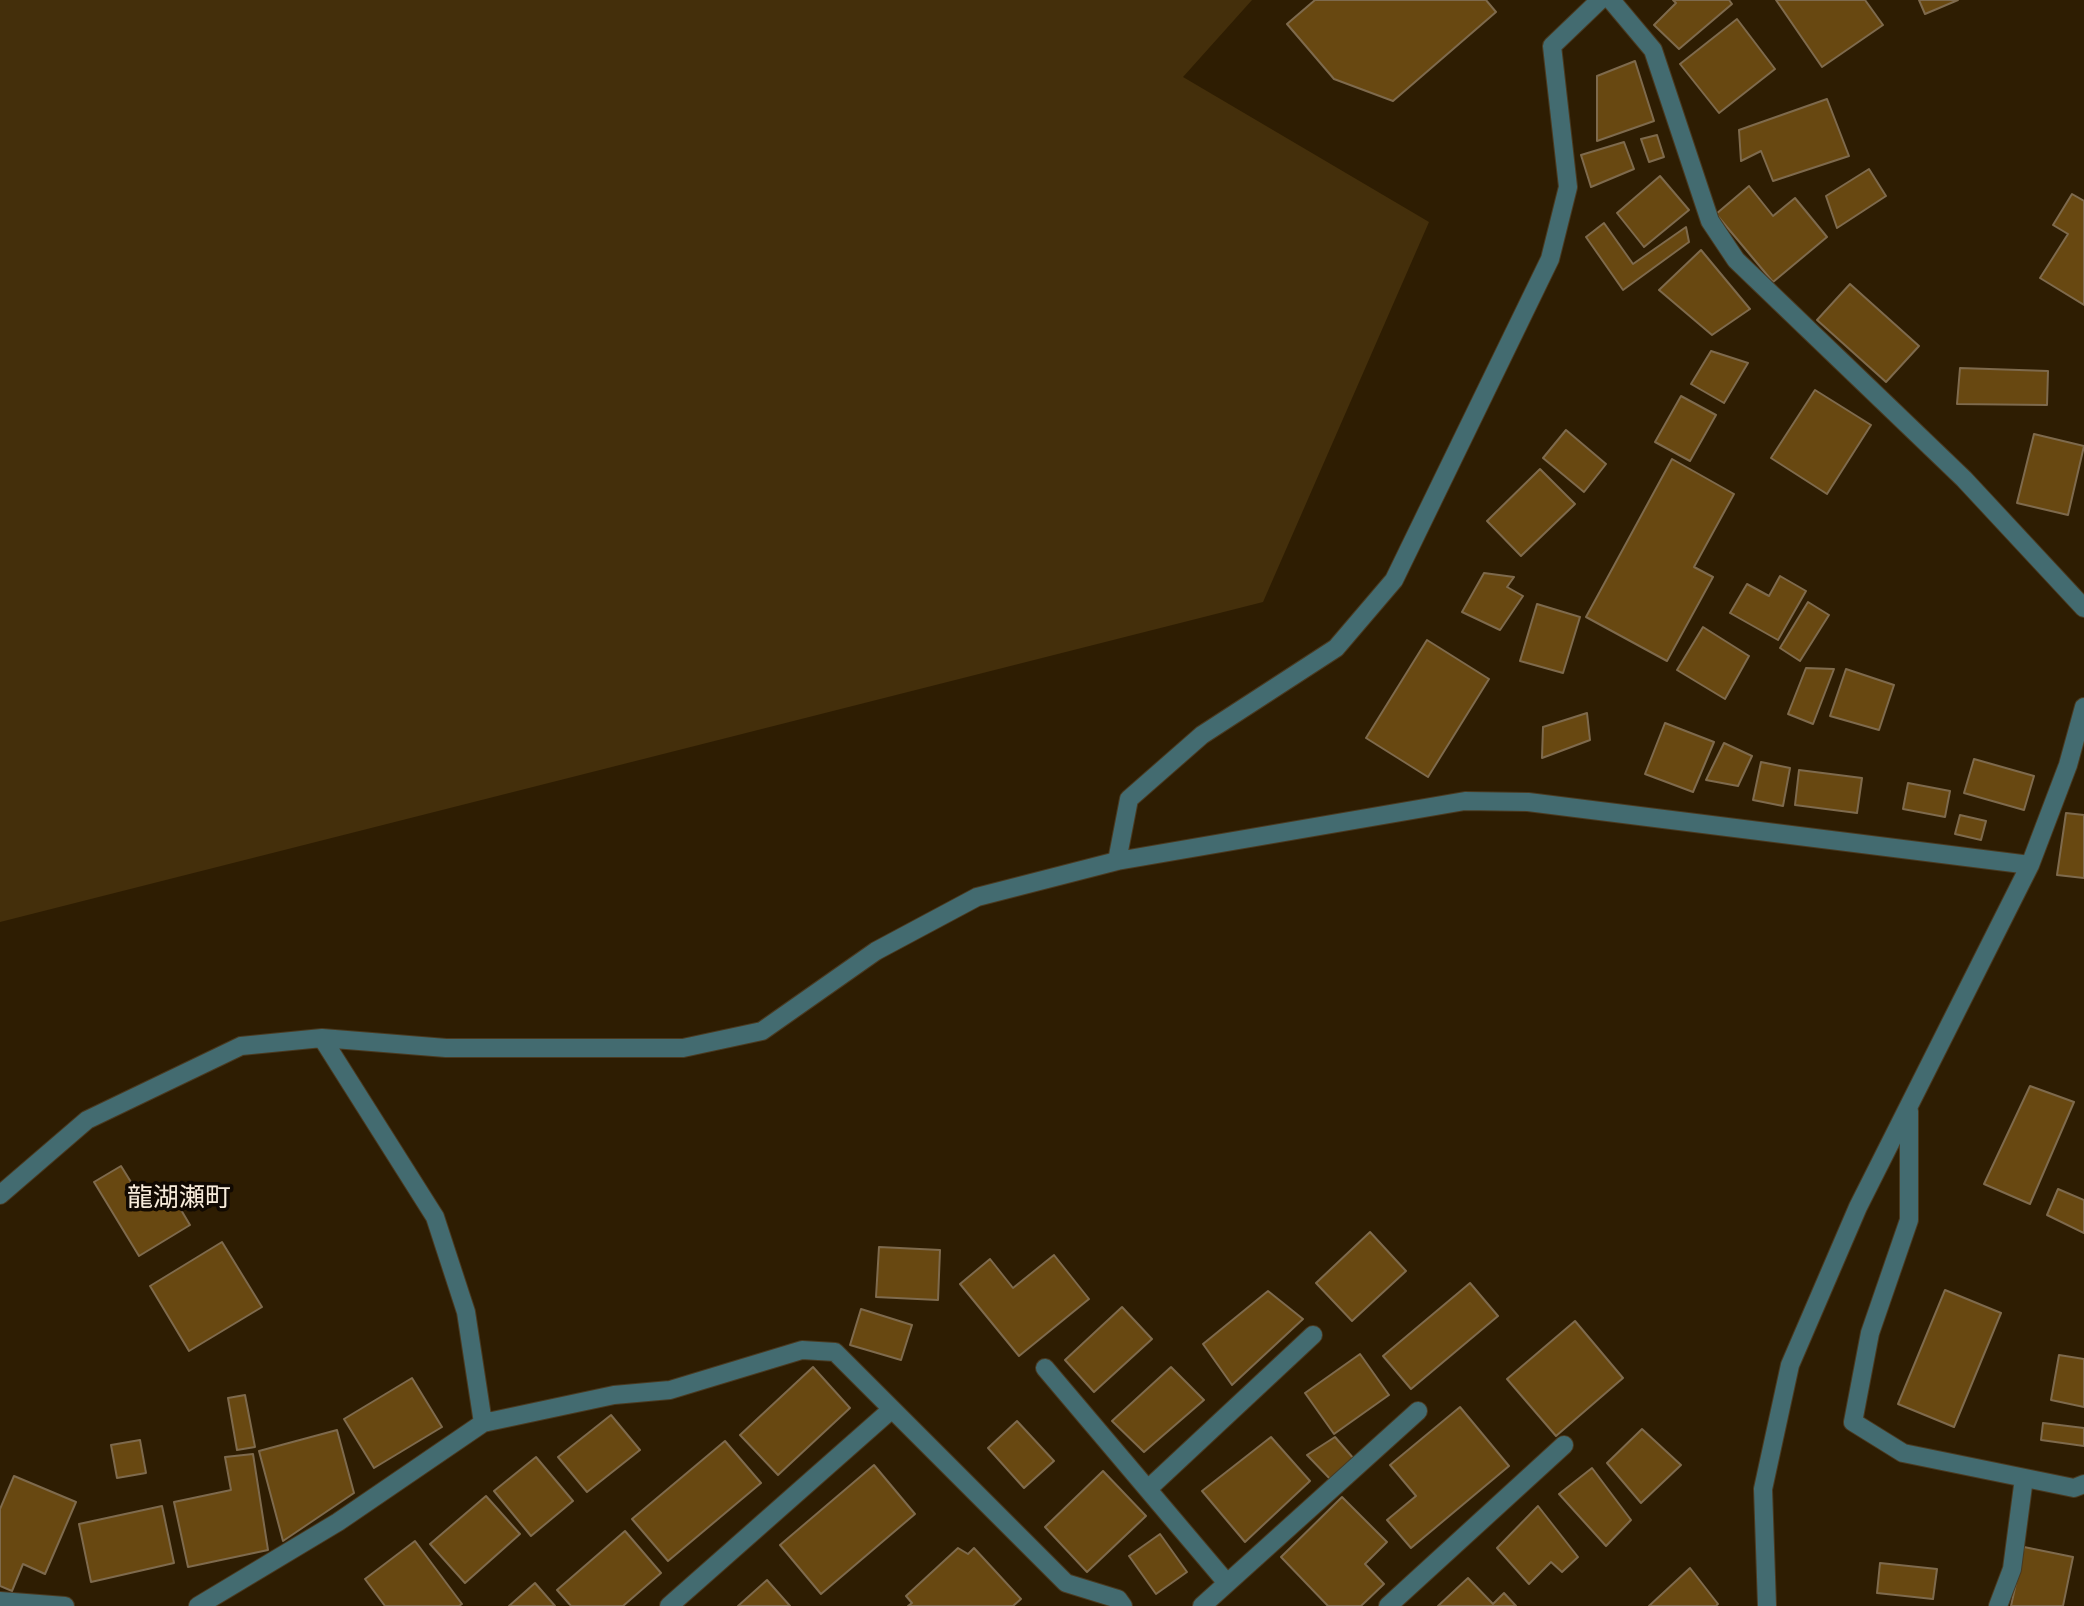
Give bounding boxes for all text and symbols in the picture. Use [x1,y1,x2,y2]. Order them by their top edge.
district label: 龍湖瀬町 [127,1182,231,1214]

